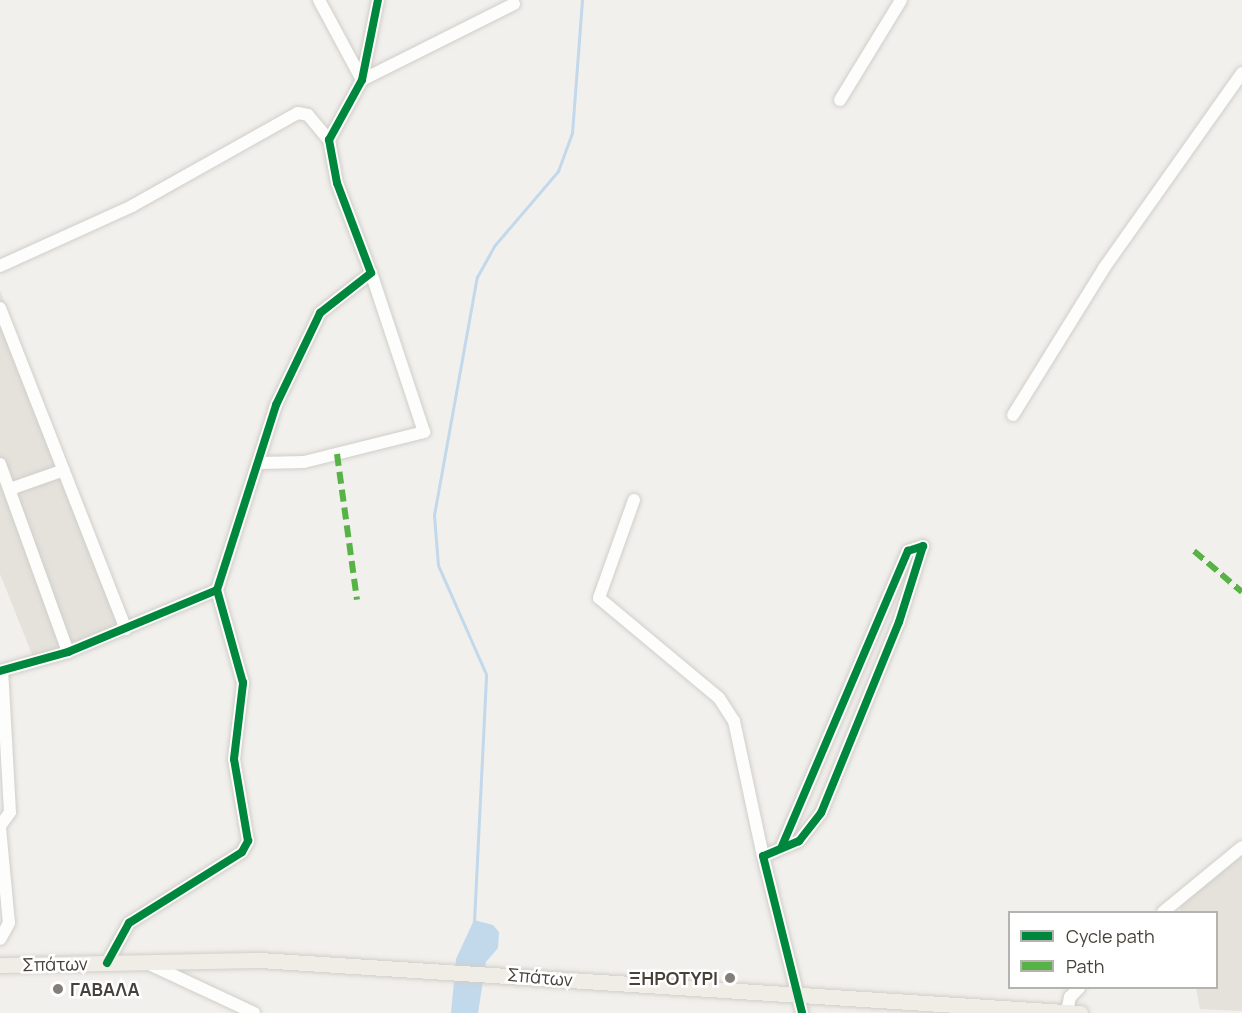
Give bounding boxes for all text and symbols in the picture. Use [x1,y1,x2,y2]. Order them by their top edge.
legend [1008,911,1218,989]
text: Cycle path [1066,924,1155,948]
street label: Σπάτων [22,953,88,975]
text: Path [1066,954,1104,978]
street label: Σπάτων [506,963,574,991]
place label: ΞΗΡΟΤΥΡΙ [628,967,718,989]
marker: ΞΗΡΟΤΥΡΙ [723,971,737,985]
place label: ΓΑΒΑΛΑ [70,978,140,1000]
marker: ΓΑΒΑΛΑ [51,982,65,996]

